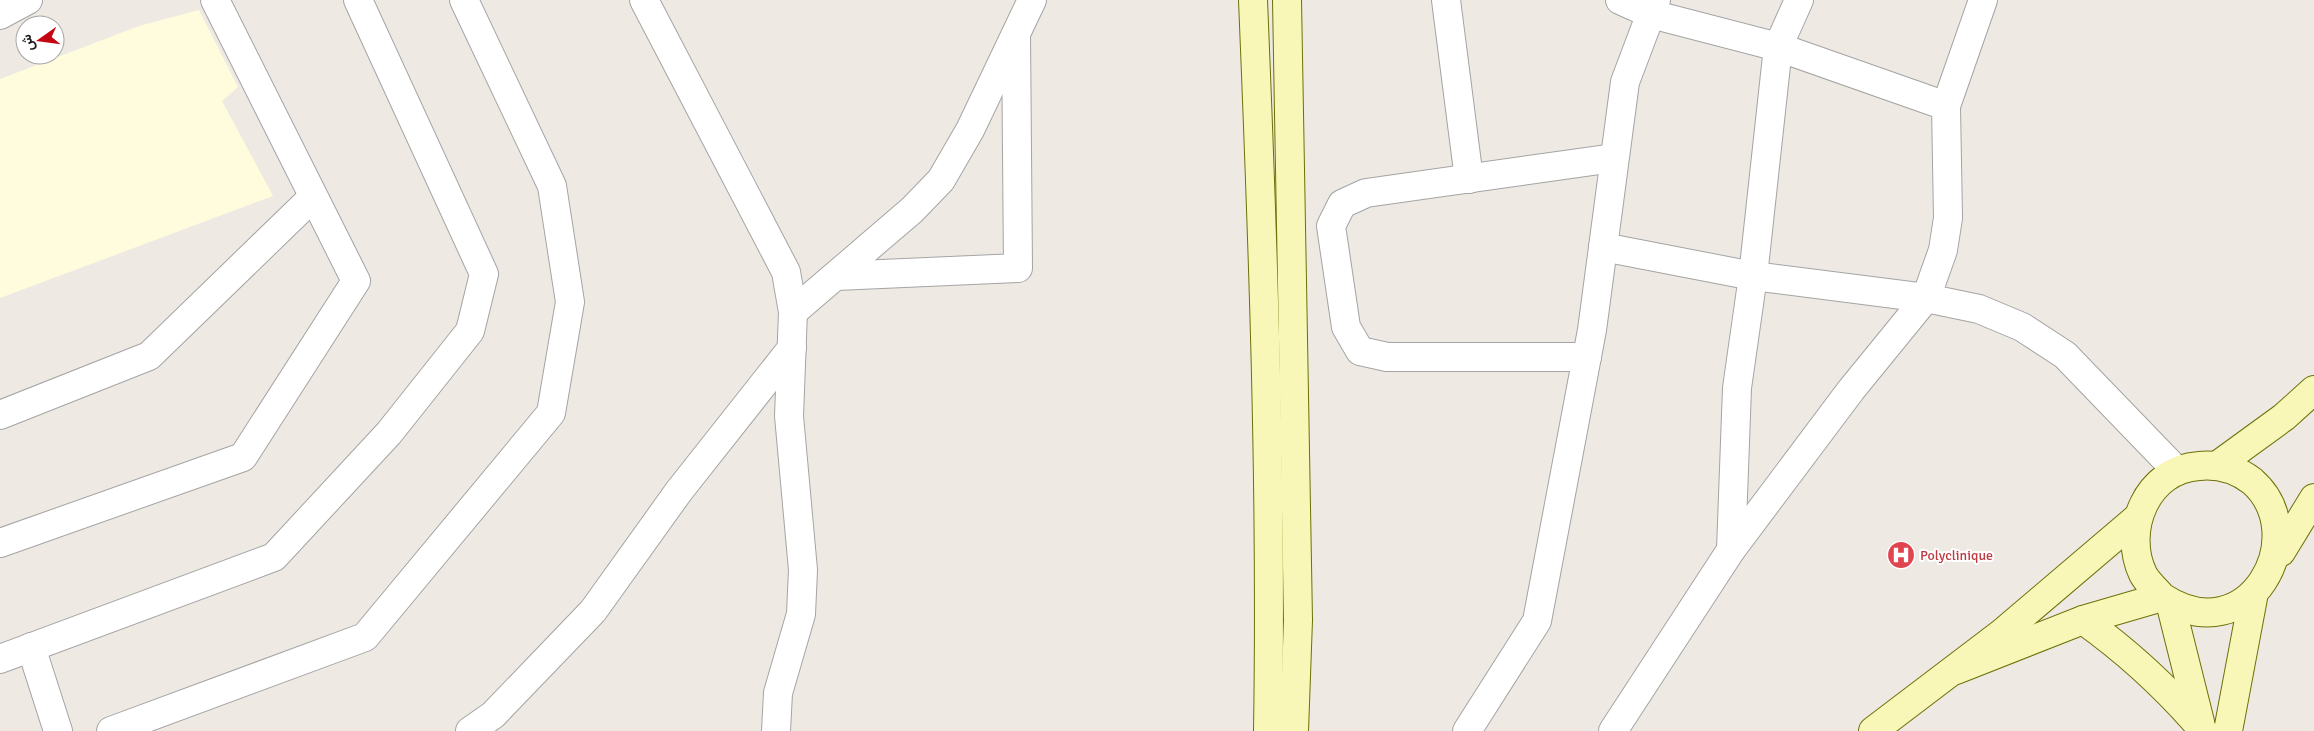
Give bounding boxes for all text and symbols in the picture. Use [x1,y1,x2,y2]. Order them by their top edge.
north arrow [15,15,65,65]
text: ش [18,33,38,53]
hospital icon: Polyclinique [1886,540,1916,570]
place label: Polyclinique [1920,547,1993,564]

